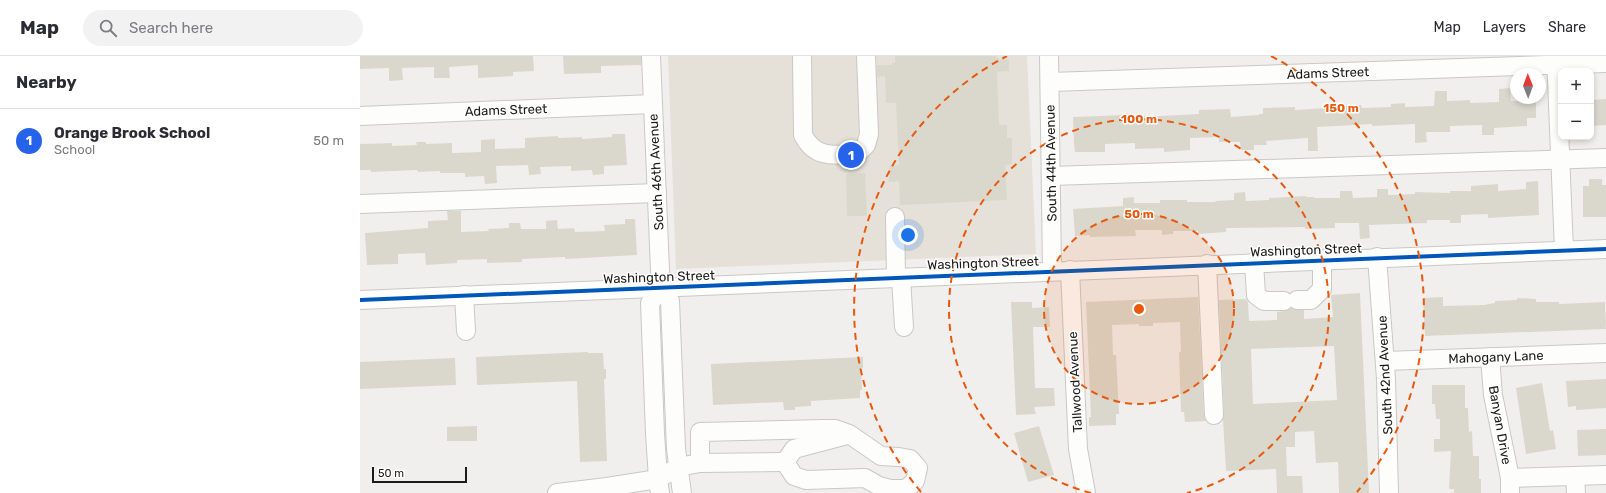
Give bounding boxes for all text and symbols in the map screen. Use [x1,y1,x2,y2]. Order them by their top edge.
search box [83,10,363,46]
text: Map [20,16,59,39]
icon: search [97,17,119,39]
text: Search here [129,19,213,37]
text: Map [1434,19,1461,36]
text: Layers [1483,19,1526,36]
text: Share [1548,19,1586,36]
street label: Adams Street [1287,64,1369,82]
north arrow [1510,68,1546,104]
map controls [1558,68,1594,140]
button: + [1558,68,1594,104]
text: Nearby [16,72,77,92]
street label: Adams Street [465,101,547,119]
text: 150 m [1323,101,1359,115]
street label: South 44th Avenue [1042,104,1060,222]
button: − [1558,104,1594,140]
text: 100 m [1121,112,1157,126]
street label: South 46th Avenue [645,113,667,231]
text: Orange Brook School [54,124,210,142]
text: 1 [26,133,32,148]
text: 50 m [313,133,344,148]
pin: 1 [838,140,864,170]
text: School [54,142,95,157]
text: 50 m [1124,207,1154,221]
your location [898,225,918,245]
street label: Washington Street [1250,241,1362,260]
street label: Washington Street [927,254,1039,273]
street label: Washington Street [603,268,715,287]
centre of rings [1132,302,1146,316]
street label: South 42nd Avenue [1374,315,1396,435]
street label: Tallwood Avenue [1065,331,1085,433]
street label: Mahogany Lane [1448,348,1544,367]
street label: Banyan Drive [1486,384,1514,466]
scale bar [372,465,467,484]
text: 50 m [378,467,404,480]

